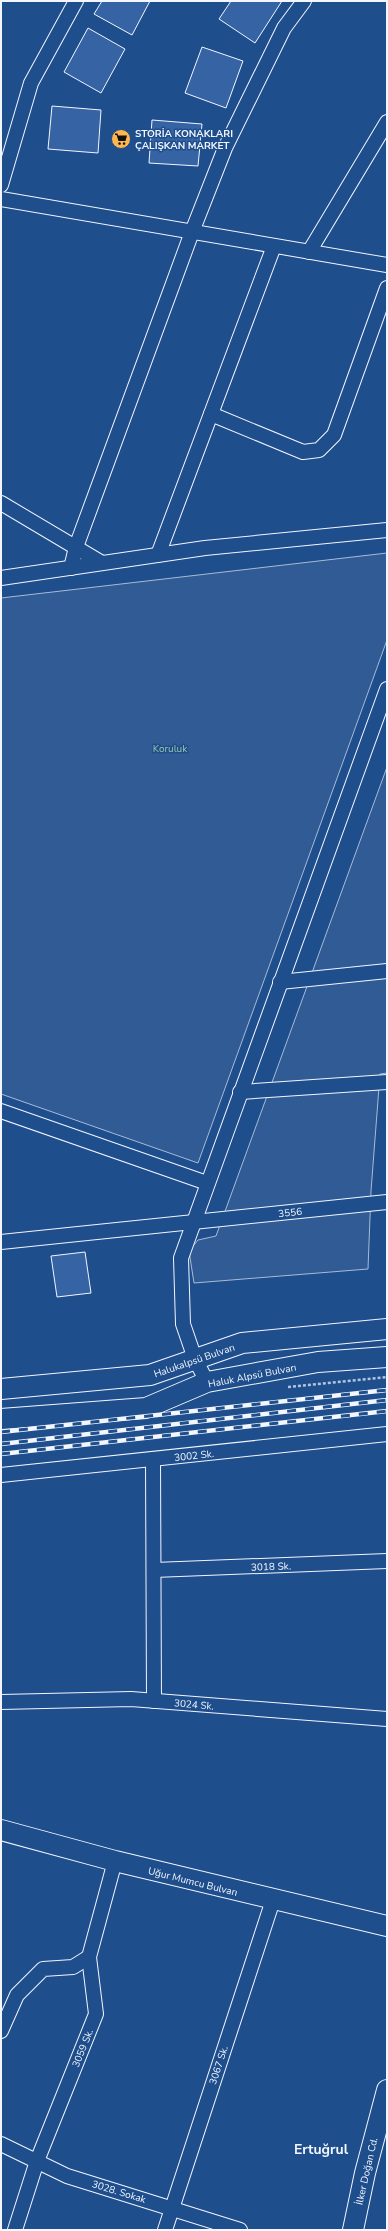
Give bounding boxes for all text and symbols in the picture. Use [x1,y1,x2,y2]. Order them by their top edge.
place label: STORİA KONAKLARI ÇALIŞKAN MARKET [135,127,233,153]
supermarket icon: STORİA KONAKLARI ÇALIŞKAN MARKET [110,128,132,150]
park label: Koruluk [153,742,188,756]
street label: 3556 [277,1205,303,1221]
street label: Halukalpsü Bulvarı [152,1340,237,1381]
street label: Haluk Alpsü Bulvarı [207,1361,298,1391]
street label: 3002 Sk. [173,1447,215,1465]
street label: 3018 Sk. [251,1559,291,1575]
street label: 3024 Sk. [173,1696,215,1714]
street label: Uğur Mumcu Bulvarı [146,1864,239,1900]
street label: 3059 Sk. [69,2027,97,2070]
street label: 3067 Sk. [206,2044,232,2087]
street label: İlker Doğan Cd. [352,2136,382,2206]
district label: Ertuğrul [294,2140,349,2159]
street label: 3028. Sokak [90,2177,148,2207]

